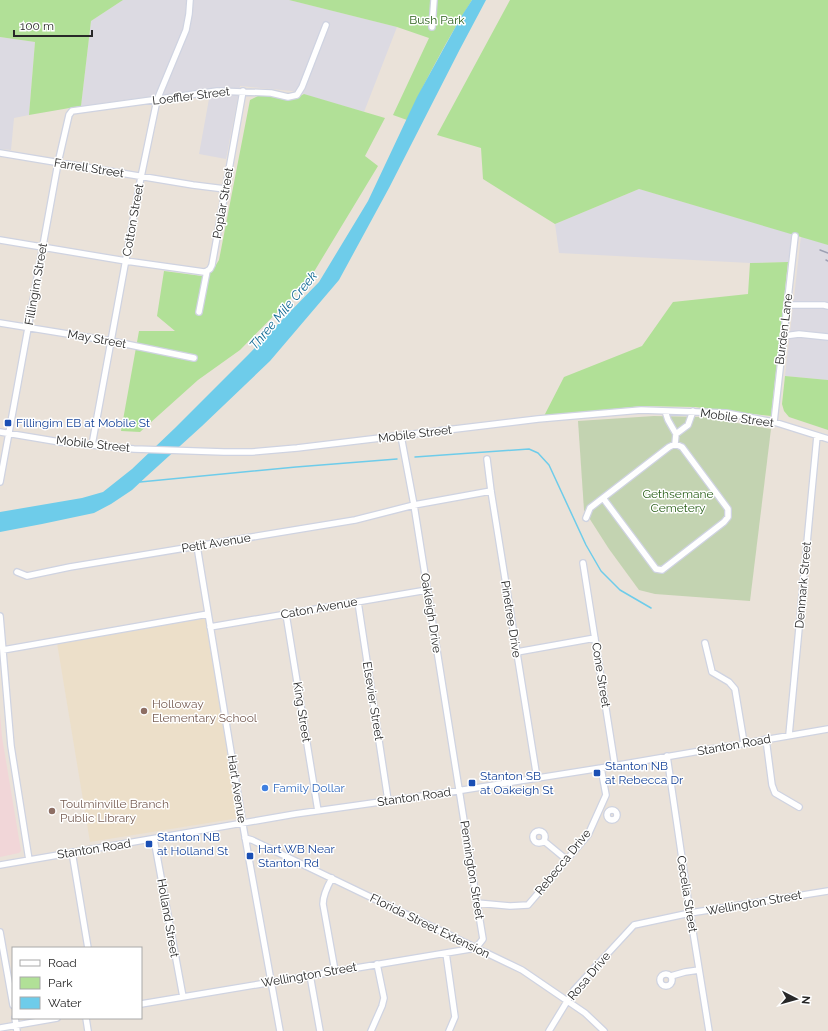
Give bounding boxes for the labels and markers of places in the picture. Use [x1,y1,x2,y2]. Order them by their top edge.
place label: Fillingim EB at Mobile St [16,416,150,430]
marker: Fillingim EB at Mobile St [3,418,13,428]
place label: Holloway Elementary School [152,697,258,725]
marker: Holloway Elementary School [139,706,149,716]
place label: Stanton NB at Rebecca Dr [605,759,684,787]
marker: Stanton NB at Rebecca Dr [592,768,602,778]
place label: Stanton SB at Oakeigh St [480,769,553,797]
marker: Stanton SB at Oakeigh St [467,778,477,788]
place label: Family Dollar [273,781,346,795]
marker: Family Dollar [260,783,270,793]
place label: Toulminville Branch Public Library [60,797,169,825]
marker: Toulminville Branch Public Library [47,806,57,816]
place label: Stanton NB at Holland St [157,830,228,858]
marker: Stanton NB at Holland St [144,839,154,849]
place label: Hart WB Near Stanton Rd [258,842,336,870]
marker: Hart WB Near Stanton Rd [245,851,255,861]

